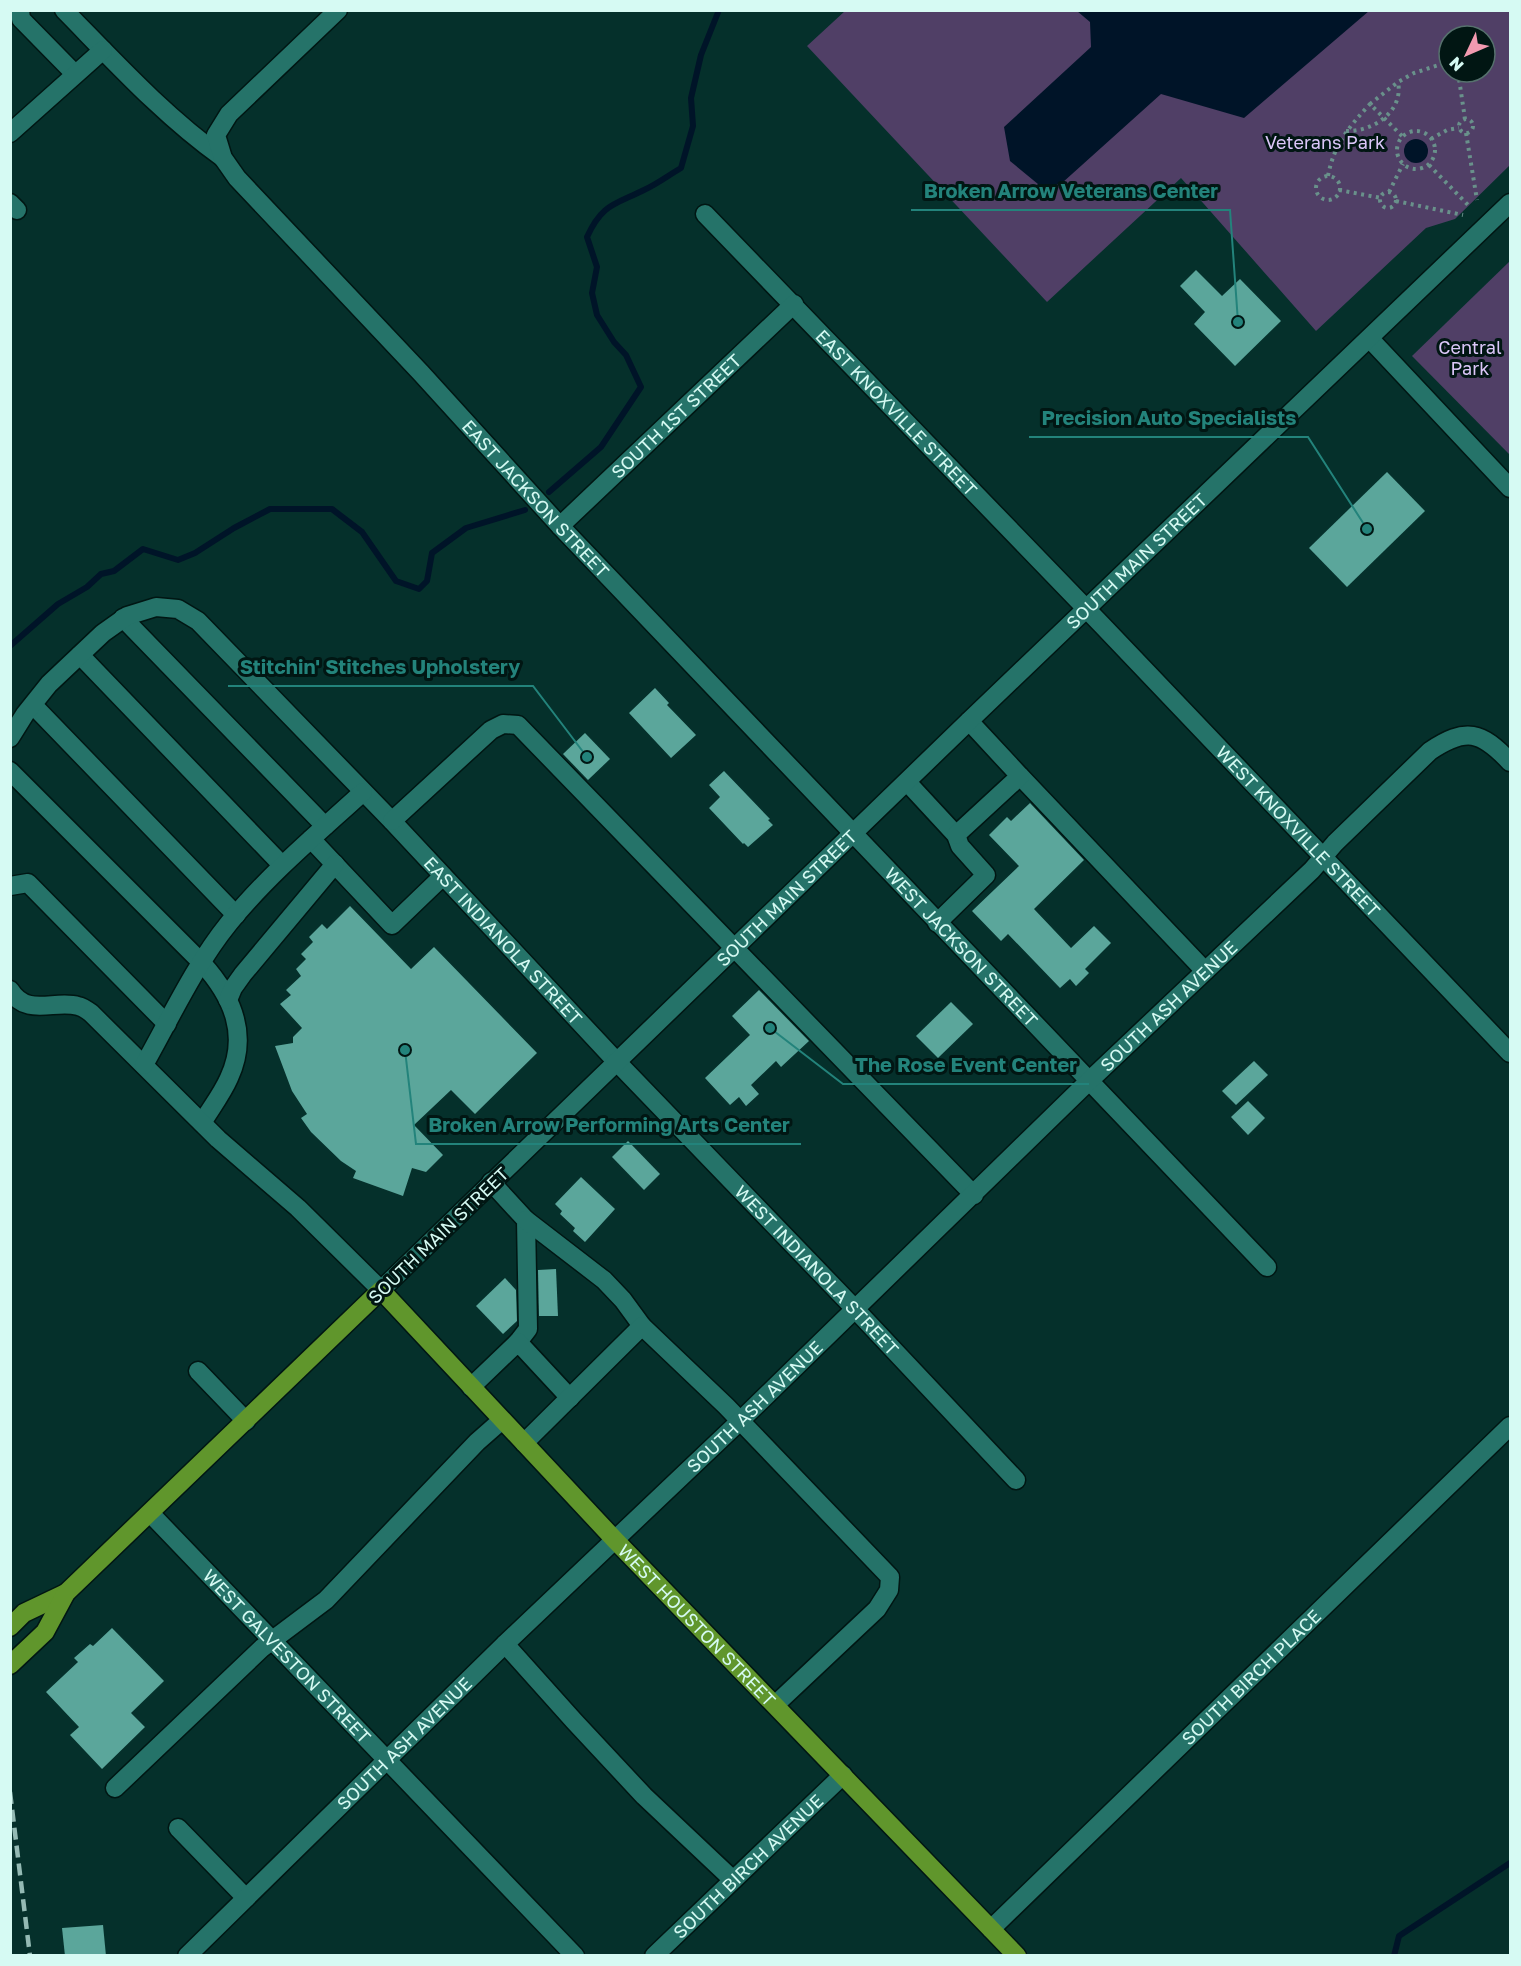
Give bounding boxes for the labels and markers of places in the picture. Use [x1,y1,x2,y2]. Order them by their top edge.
callout: Broken Arrow Veterans Center [911,172,1230,210]
callout: Precision Auto Specialists [1029,399,1308,437]
callout: Stitchin' Stitches Upholstery [228,648,533,686]
callout: The Rose Event Center [843,1046,1089,1084]
callout: Broken Arrow Performing Arts Center [416,1106,801,1144]

